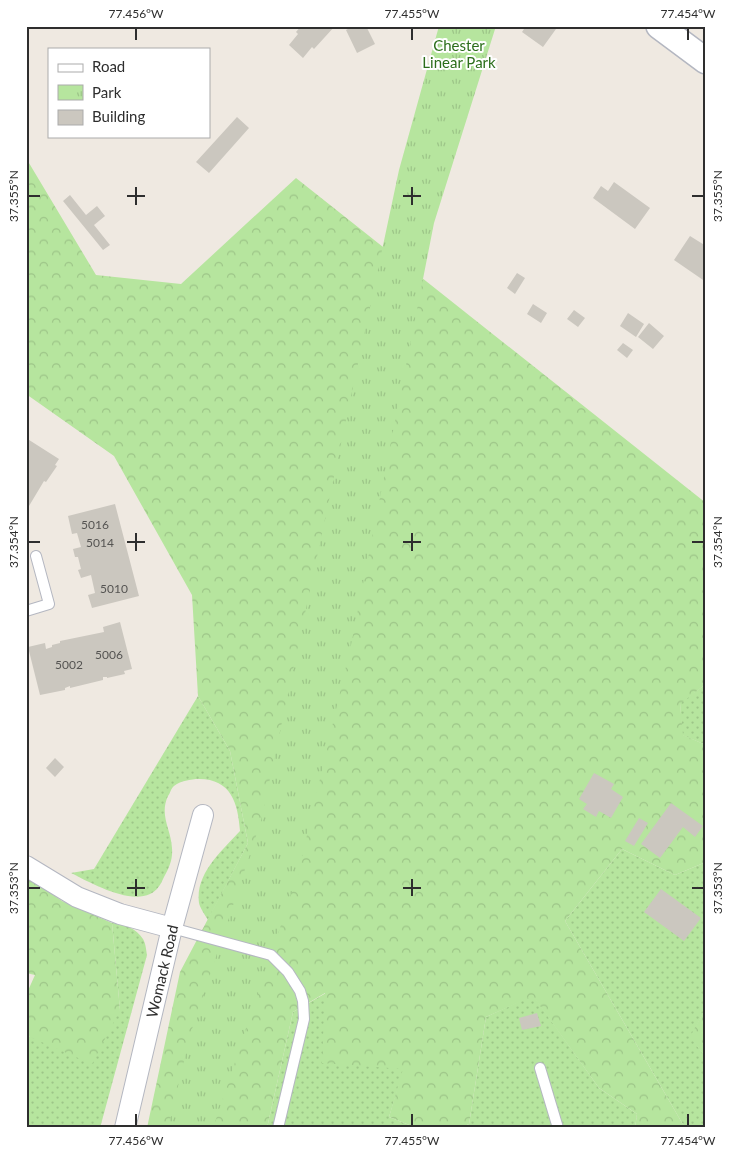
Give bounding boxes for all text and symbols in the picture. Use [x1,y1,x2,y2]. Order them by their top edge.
text: 77.456°W [108,6,164,21]
text: 77.455°W [384,6,440,21]
text: 77.454°W [660,6,716,21]
park label: Chester Linear Park [422,36,496,71]
legend [48,48,210,138]
text: Road [92,57,125,75]
text: Park [92,83,122,101]
text: Building [92,107,145,125]
text: 37.355°N [6,170,21,222]
text: 37.355°N [710,170,725,222]
text: 37.354°N [6,516,21,568]
text: 37.354°N [710,516,725,568]
house number: 5016 [81,517,109,532]
house number: 5014 [86,535,114,550]
house number: 5010 [100,581,128,596]
house number: 5006 [95,647,123,662]
house number: 5002 [55,657,83,672]
text: 37.353°N [6,862,21,914]
text: 37.353°N [710,862,725,914]
street label: Womack Road [142,923,181,1020]
text: 77.456°W [108,1133,164,1148]
text: 77.455°W [384,1133,440,1148]
text: 77.454°W [660,1133,716,1148]

